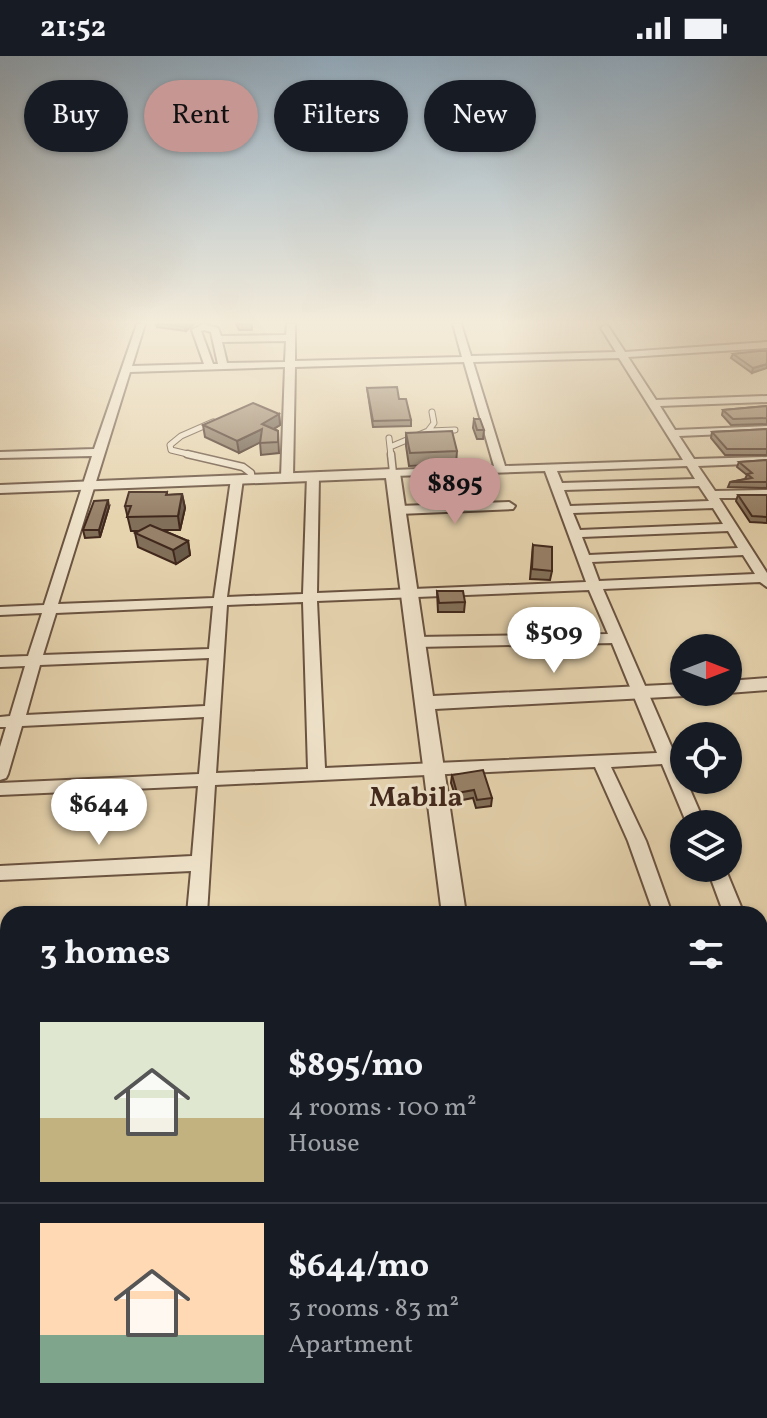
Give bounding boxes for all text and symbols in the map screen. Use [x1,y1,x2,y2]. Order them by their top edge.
text: 21:52 [40,7,106,49]
chip: Buy [24,80,128,152]
chip: Rent [144,80,258,152]
chip: Filters [274,80,408,152]
chip: New [424,80,536,152]
pin: $895 [408,458,502,526]
text: $895 [427,466,483,502]
pin: $509 [507,607,601,675]
text: $509 [525,615,583,651]
north arrow [670,634,742,706]
map controls [670,634,742,882]
button: locate [670,722,742,794]
pin: $644 [52,779,146,847]
district label: Mabila [369,779,463,818]
text: $644 [69,787,129,823]
button: layers [670,810,742,882]
text: 3 homes [40,931,170,978]
icon: filters [684,932,728,976]
text: $895/mo [288,1043,423,1090]
icon: home [104,1054,200,1150]
text: 4 rooms · 100 m² [288,1090,477,1126]
text: House [288,1126,360,1162]
text: $644/mo [288,1244,429,1291]
icon: home [104,1255,200,1351]
text: 3 rooms · 83 m² [288,1291,459,1327]
text: Apartment [288,1327,413,1363]

